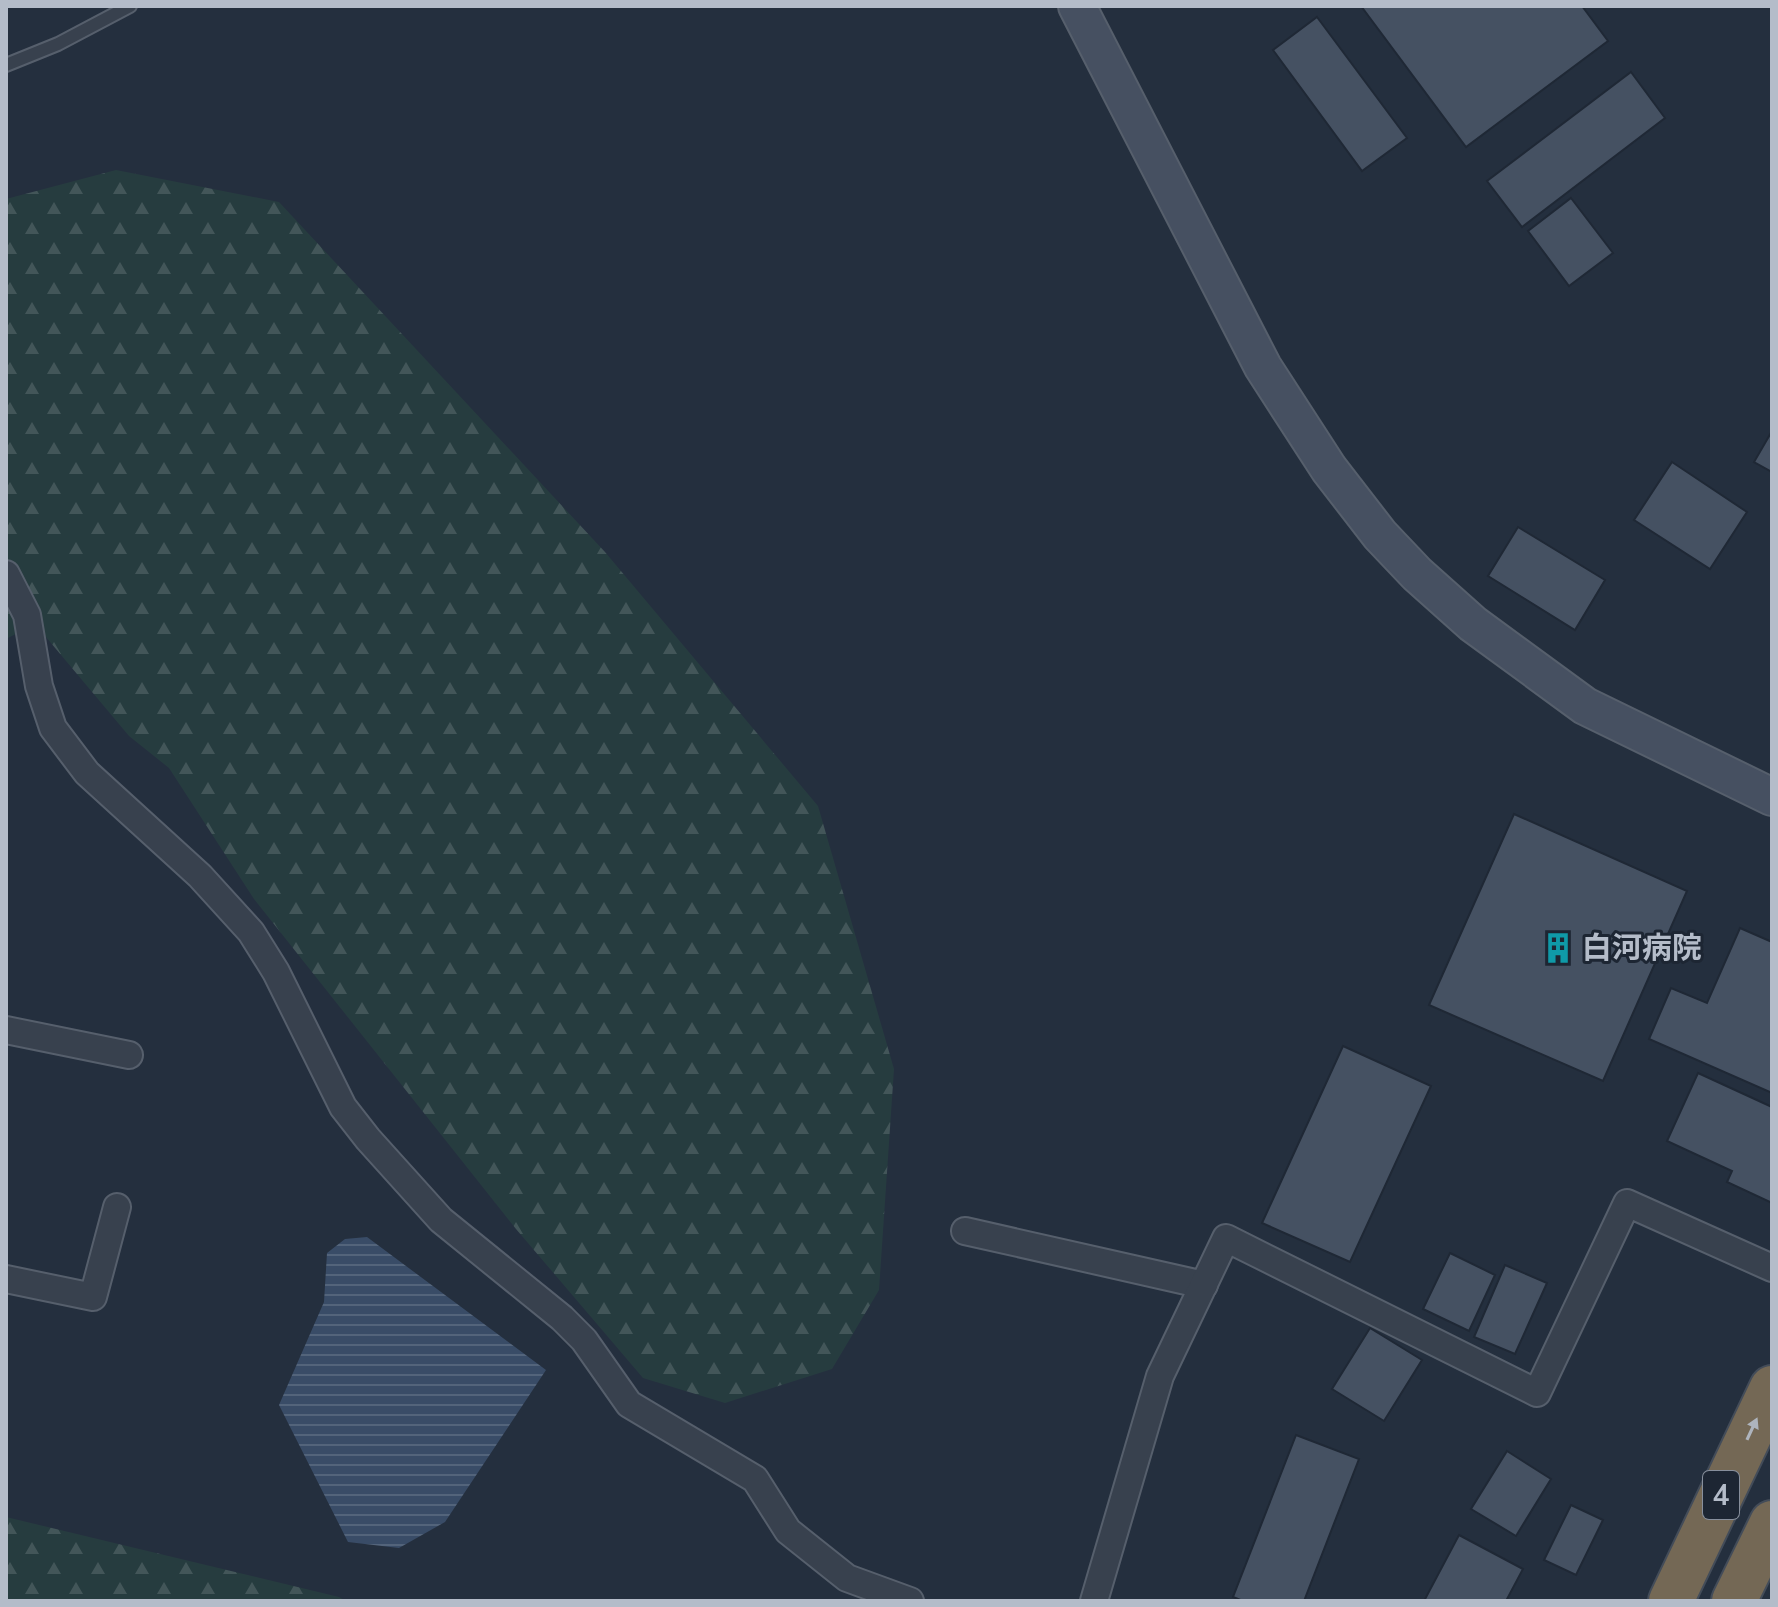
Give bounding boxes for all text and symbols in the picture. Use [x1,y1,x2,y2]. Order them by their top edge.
place label: 白河病院 [1582,928,1702,966]
building icon: 白河病院 [1541,931,1575,965]
one-way arrow [1745,1418,1759,1441]
road number: 4 [1703,1471,1739,1519]

